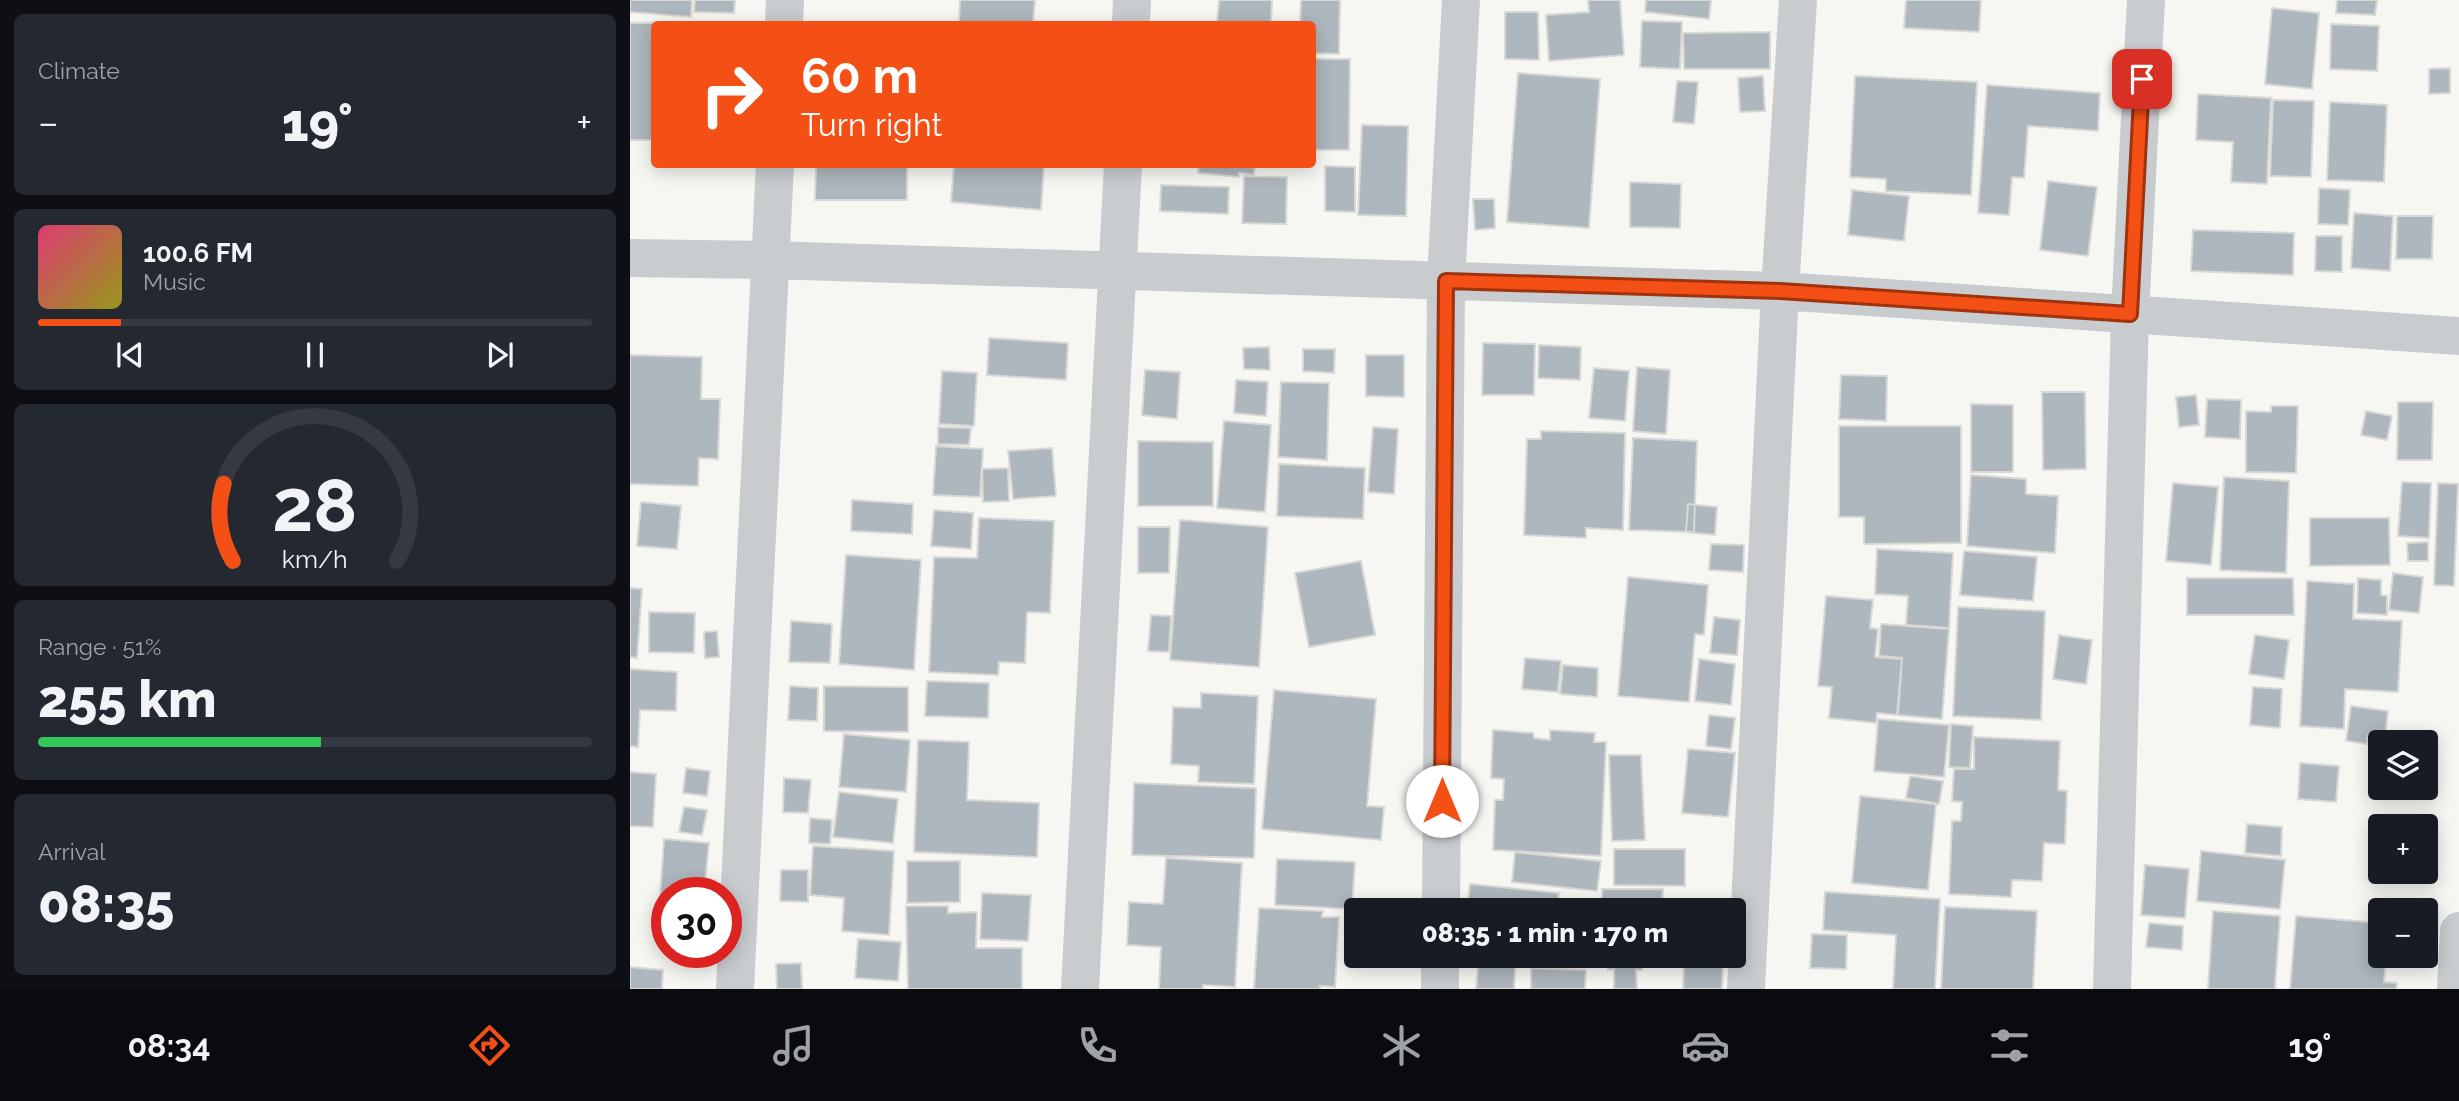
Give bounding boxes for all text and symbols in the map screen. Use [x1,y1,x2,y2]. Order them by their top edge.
text: 60 m [801,47,918,104]
icon: right [686,49,777,140]
pin [2112,49,2172,109]
text: Climate [38,57,120,84]
icon: arrive [2123,60,2161,98]
text: 19° [282,92,353,153]
text: − [38,100,58,145]
text: + [576,100,592,145]
text: Turn right [801,106,942,143]
text: 100.6 FM [143,238,253,268]
text: Music [143,268,206,295]
icon: previous [111,336,149,374]
icon: pause [296,336,334,374]
icon: next [481,336,519,374]
text: 28 [272,463,358,548]
text: km/h [282,543,348,573]
text: Range · 51% [38,633,161,660]
text: 255 km [38,668,217,729]
map controls [2368,730,2438,968]
button: layers [2368,730,2438,800]
position arrow [1405,764,1479,838]
button: + [2368,814,2438,884]
text: Arrival [38,838,105,865]
text: 08:35 [38,873,174,934]
speed limit sign: 30 [651,877,742,968]
button: − [2368,898,2438,968]
text: 08:35 · 1 min · 170 m [1422,918,1668,948]
icon: directions [465,1021,514,1070]
icon: music [769,1021,818,1070]
icon: phone [1073,1021,1122,1070]
icon: climate [1377,1021,1426,1070]
icon: car [1681,1021,1730,1070]
icon: filters [1985,1021,2034,1070]
text: 08:34 [127,1027,210,1064]
text: 19° [2289,1027,2331,1064]

